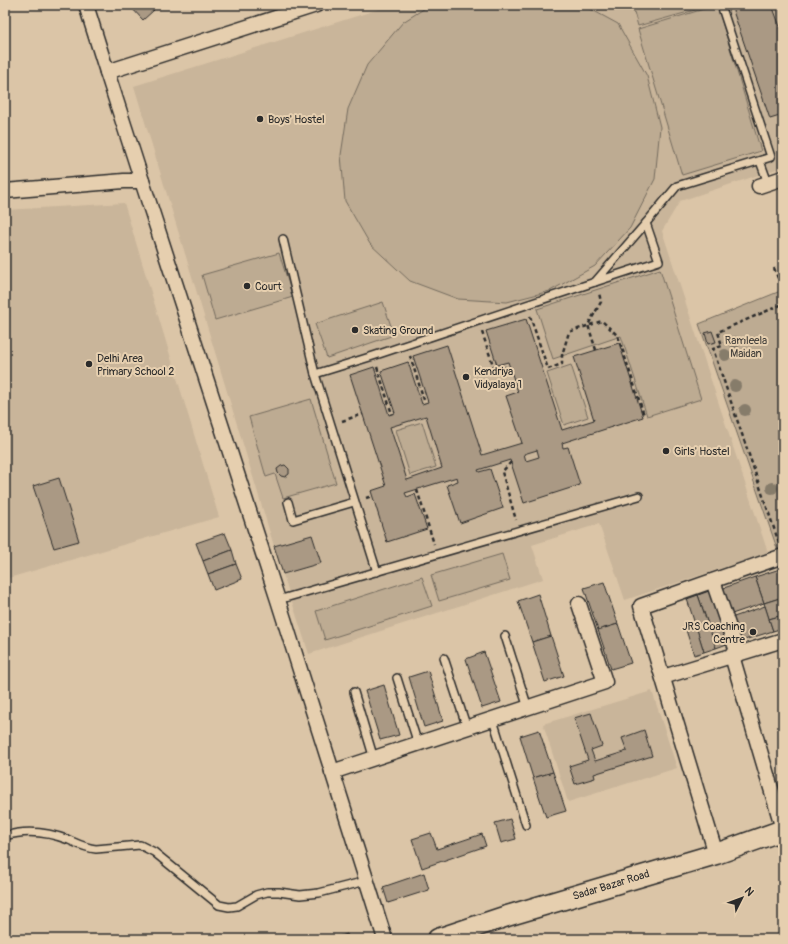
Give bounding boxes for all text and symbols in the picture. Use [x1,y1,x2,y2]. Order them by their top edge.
place label: Boys' Hostel [268,113,325,126]
marker: Boys' Hostel [255,114,265,124]
place label: Court [255,280,282,293]
marker: Court [242,281,252,291]
place label: Skating Ground [363,324,433,337]
marker: Skating Ground [350,325,360,335]
park label: Ramleela Maidan [725,334,767,360]
place label: Delhi Area Primary School 2 [97,352,175,378]
marker: Delhi Area Primary School 2 [84,359,94,369]
place label: Kendriya Vidyalaya 1 [474,365,522,391]
marker: Kendriya Vidyalaya 1 [461,372,471,382]
place label: Girls' Hostel [674,445,730,458]
marker: Girls' Hostel [661,446,671,456]
place label: JRS Coaching Centre [682,620,746,646]
marker: JRS Coaching Centre [748,627,758,637]
street label: Sadar Bazar Road [571,867,651,903]
north arrow [722,878,762,918]
text: N [742,885,757,899]

